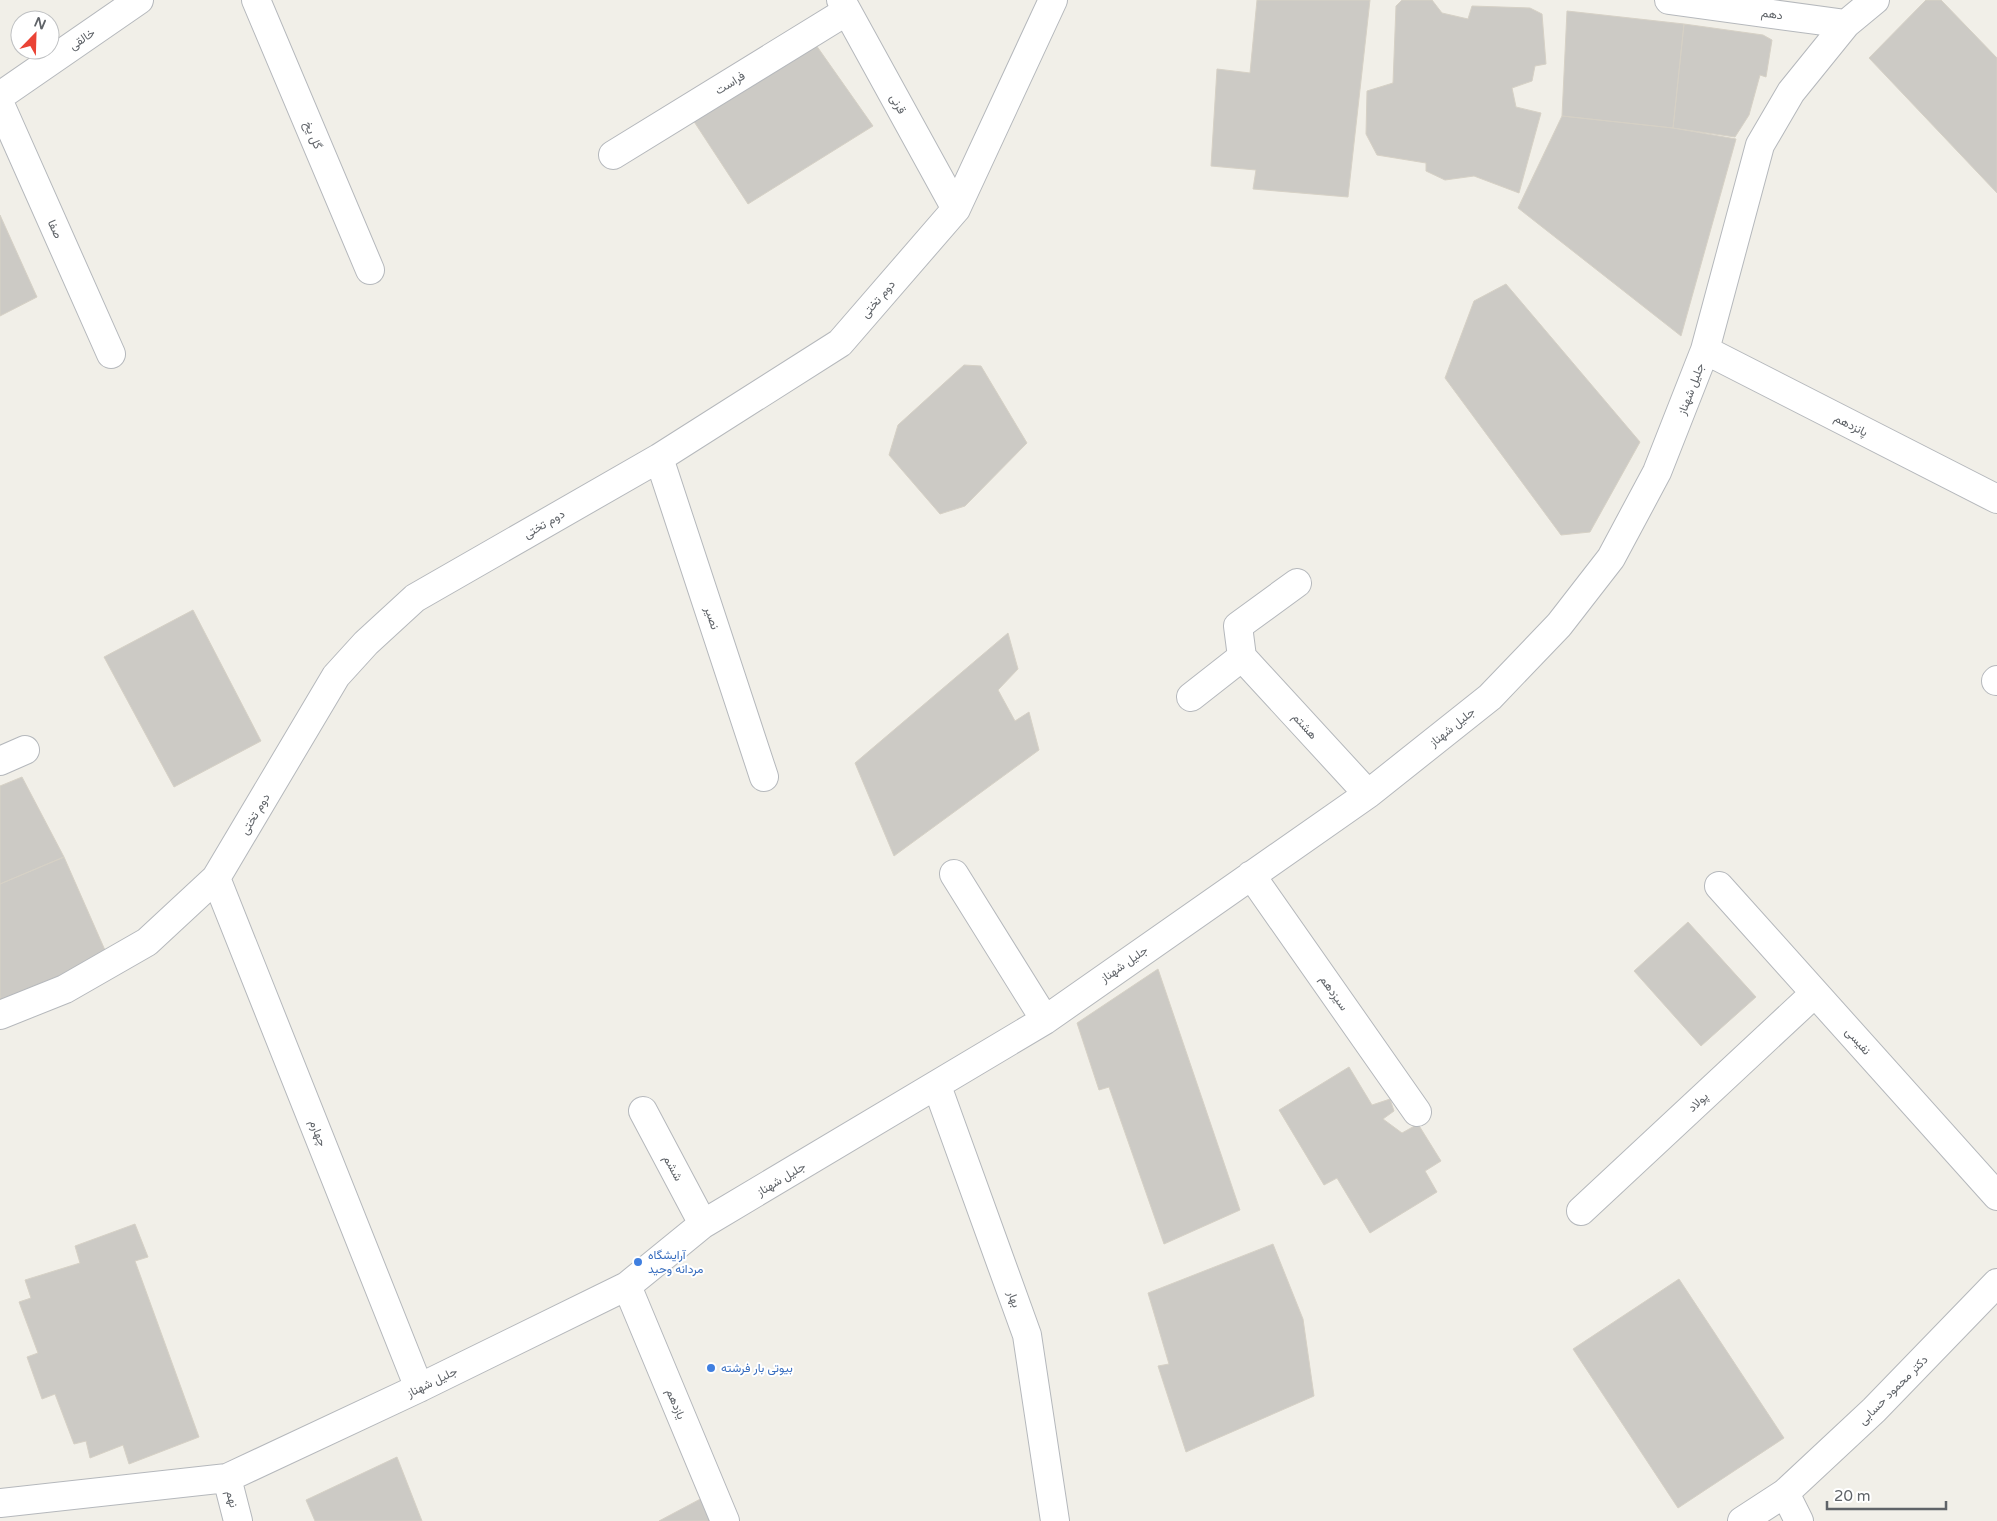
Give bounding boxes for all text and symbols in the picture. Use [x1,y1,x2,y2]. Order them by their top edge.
street label: دهم [1760,6,1784,23]
north arrow [10,10,60,60]
text: N [31,13,48,34]
street label: خالقی [66,25,98,54]
street label: فراست [712,68,748,98]
street label: قرنی [886,92,909,117]
street label: گل یخ [299,119,325,152]
street label: صفا [45,217,65,241]
street label: دوم تختی [858,277,899,321]
street label: جلیل شهناز [1674,361,1708,418]
street label: پانزدهم [1831,411,1870,440]
street label: دوم تختی [521,506,568,542]
street label: نصیر [701,604,722,631]
street label: جلیل شهناز [1426,704,1478,751]
street label: هشتم [1289,710,1320,743]
street label: دوم تختی [237,791,274,838]
street label: جلیل شهناز [1097,943,1151,987]
street label: سیزدهم [1316,973,1351,1014]
street label: نفیسی [1841,1025,1874,1058]
street label: پولاد [1685,1089,1712,1115]
street label: چهارم [305,1118,330,1149]
street label: ششم [660,1153,686,1184]
street label: جلیل شهناز [753,1159,808,1200]
place label: آرایشگاه مردانه وحید [648,1248,704,1277]
marker: آرایشگاه مردانه وحید [632,1256,644,1268]
street label: بهار [1003,1288,1023,1310]
street label: دکتر محمود حسابی [1855,1352,1932,1428]
place label: بیوتی بار فرشته [721,1361,793,1376]
marker: بیوتی بار فرشته [705,1362,717,1374]
street label: جلیل شهناز [404,1364,460,1402]
street label: یازدهم [662,1387,689,1422]
scale bar [1827,1478,1946,1510]
text: 20 m [1834,1487,1871,1505]
street label: نهم [222,1489,241,1509]

